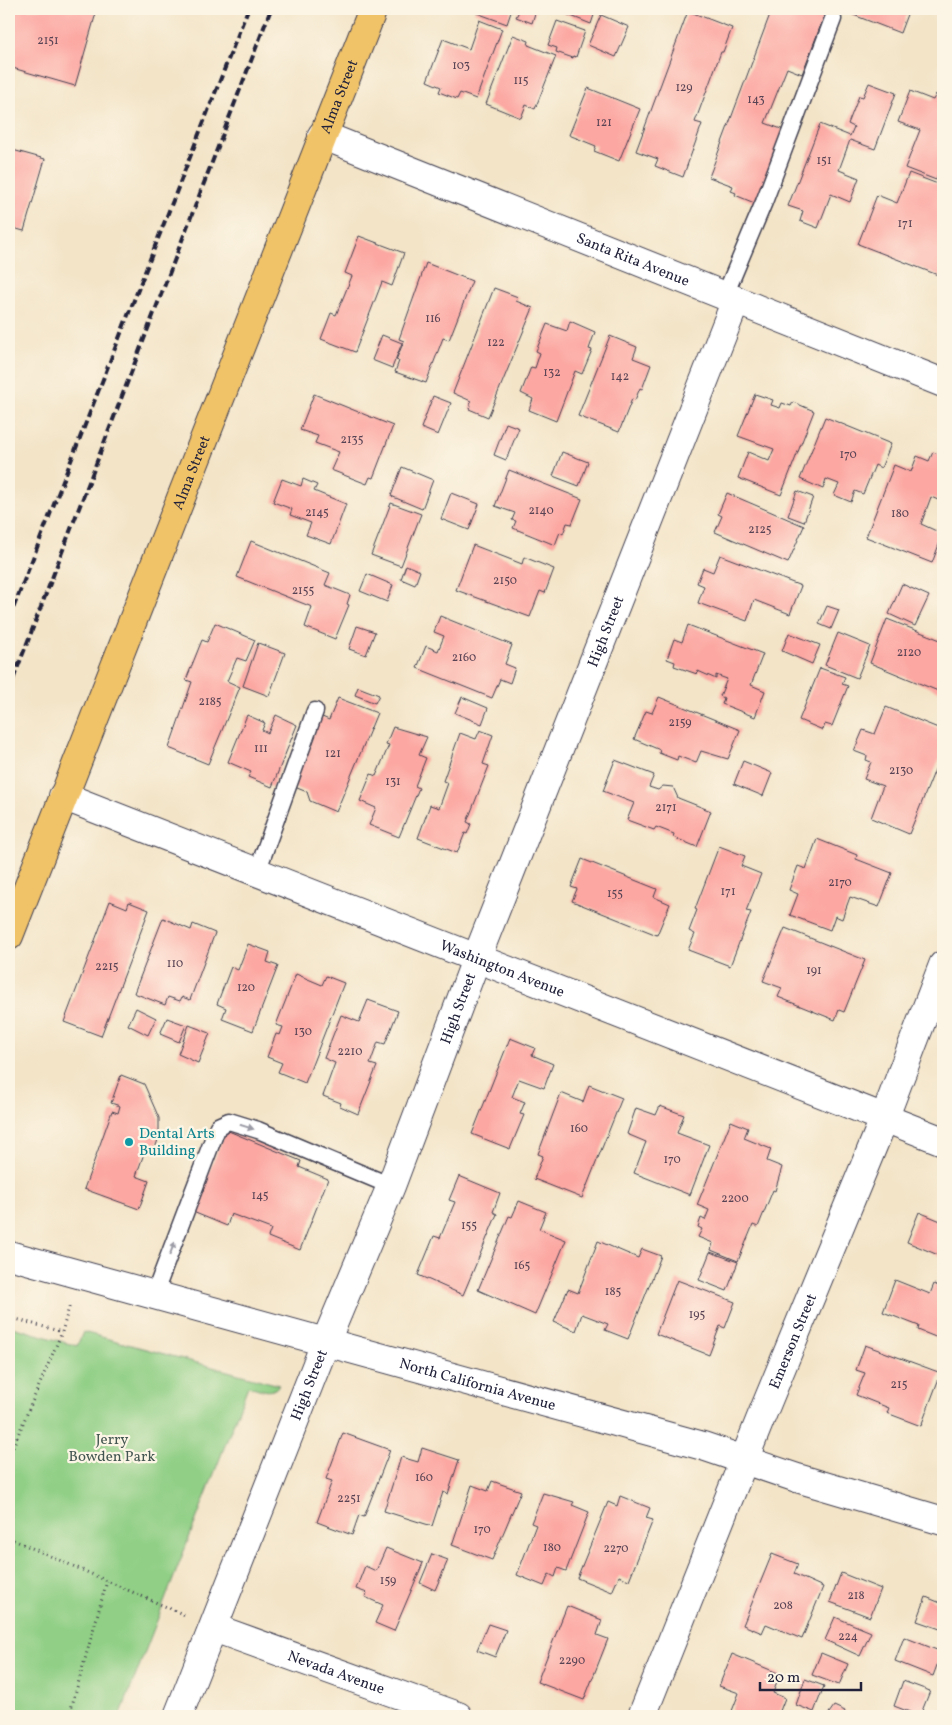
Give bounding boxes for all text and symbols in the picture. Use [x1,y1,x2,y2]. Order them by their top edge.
house number: 2151 [37,33,59,49]
street label: Alma Street [316,57,364,137]
house number: 103 [452,58,470,74]
house number: 115 [513,73,529,89]
house number: 129 [675,80,693,96]
house number: 143 [747,92,765,108]
house number: 121 [596,115,612,131]
house number: 151 [816,153,832,169]
house number: 171 [897,216,913,232]
street label: Santa Rita Avenue [573,229,692,293]
house number: 116 [425,311,441,327]
house number: 122 [487,335,505,351]
house number: 132 [543,365,561,381]
house number: 142 [611,369,629,385]
house number: 2135 [340,432,364,448]
street label: Alma Street [168,433,216,513]
house number: 170 [839,447,857,463]
house number: 2140 [528,503,554,519]
house number: 2145 [305,505,329,521]
house number: 180 [891,506,909,522]
house number: 2125 [748,522,772,538]
house number: 2150 [493,573,517,589]
house number: 2155 [292,583,315,599]
street label: High Street [583,593,630,670]
house number: 2120 [897,645,921,661]
house number: 2160 [452,650,476,666]
house number: 2185 [199,694,222,710]
house number: 2159 [669,715,691,731]
house number: 111 [254,741,268,757]
house number: 121 [325,746,341,762]
house number: 2130 [889,763,913,779]
house number: 131 [385,774,401,790]
house number: 2171 [655,800,677,816]
house number: 2170 [828,875,852,891]
house number: 171 [720,884,736,900]
house number: 155 [607,886,623,902]
street label: Washington Avenue [436,936,567,1004]
house number: 110 [167,956,183,972]
house number: 2215 [95,959,119,975]
house number: 191 [806,963,822,979]
street label: High Street [436,970,482,1048]
house number: 120 [237,980,255,996]
house number: 130 [294,1024,312,1040]
house number: 2210 [338,1044,362,1060]
house number: 160 [570,1121,588,1137]
one-way arrow [239,1123,254,1131]
place label: Dental Arts Building [139,1124,215,1162]
marker: Dental Arts Building [123,1136,135,1148]
house number: 170 [663,1152,681,1168]
house number: 145 [251,1188,269,1204]
house number: 2200 [721,1191,749,1207]
house number: 155 [461,1218,477,1234]
one-way arrow [168,1242,176,1257]
house number: 165 [514,1258,530,1274]
house number: 185 [605,1284,621,1300]
street label: Emerson Street [765,1291,823,1393]
house number: 195 [689,1307,705,1323]
street label: High Street [287,1347,334,1424]
street label: North California Avenue [397,1354,558,1417]
house number: 215 [891,1377,908,1393]
park label: Jerry Bowden Park [69,1430,155,1468]
house number: 160 [415,1470,433,1486]
house number: 2251 [337,1491,361,1507]
house number: 170 [473,1522,491,1538]
house number: 180 [543,1540,561,1556]
house number: 2270 [603,1541,629,1557]
house number: 159 [380,1573,396,1589]
house number: 218 [847,1588,865,1604]
house number: 208 [773,1598,793,1614]
house number: 224 [838,1629,858,1645]
street label: Nevada Avenue [284,1646,387,1701]
house number: 2290 [559,1653,585,1669]
scale bar [760,1660,861,1692]
text: 20 m [767,1668,800,1689]

